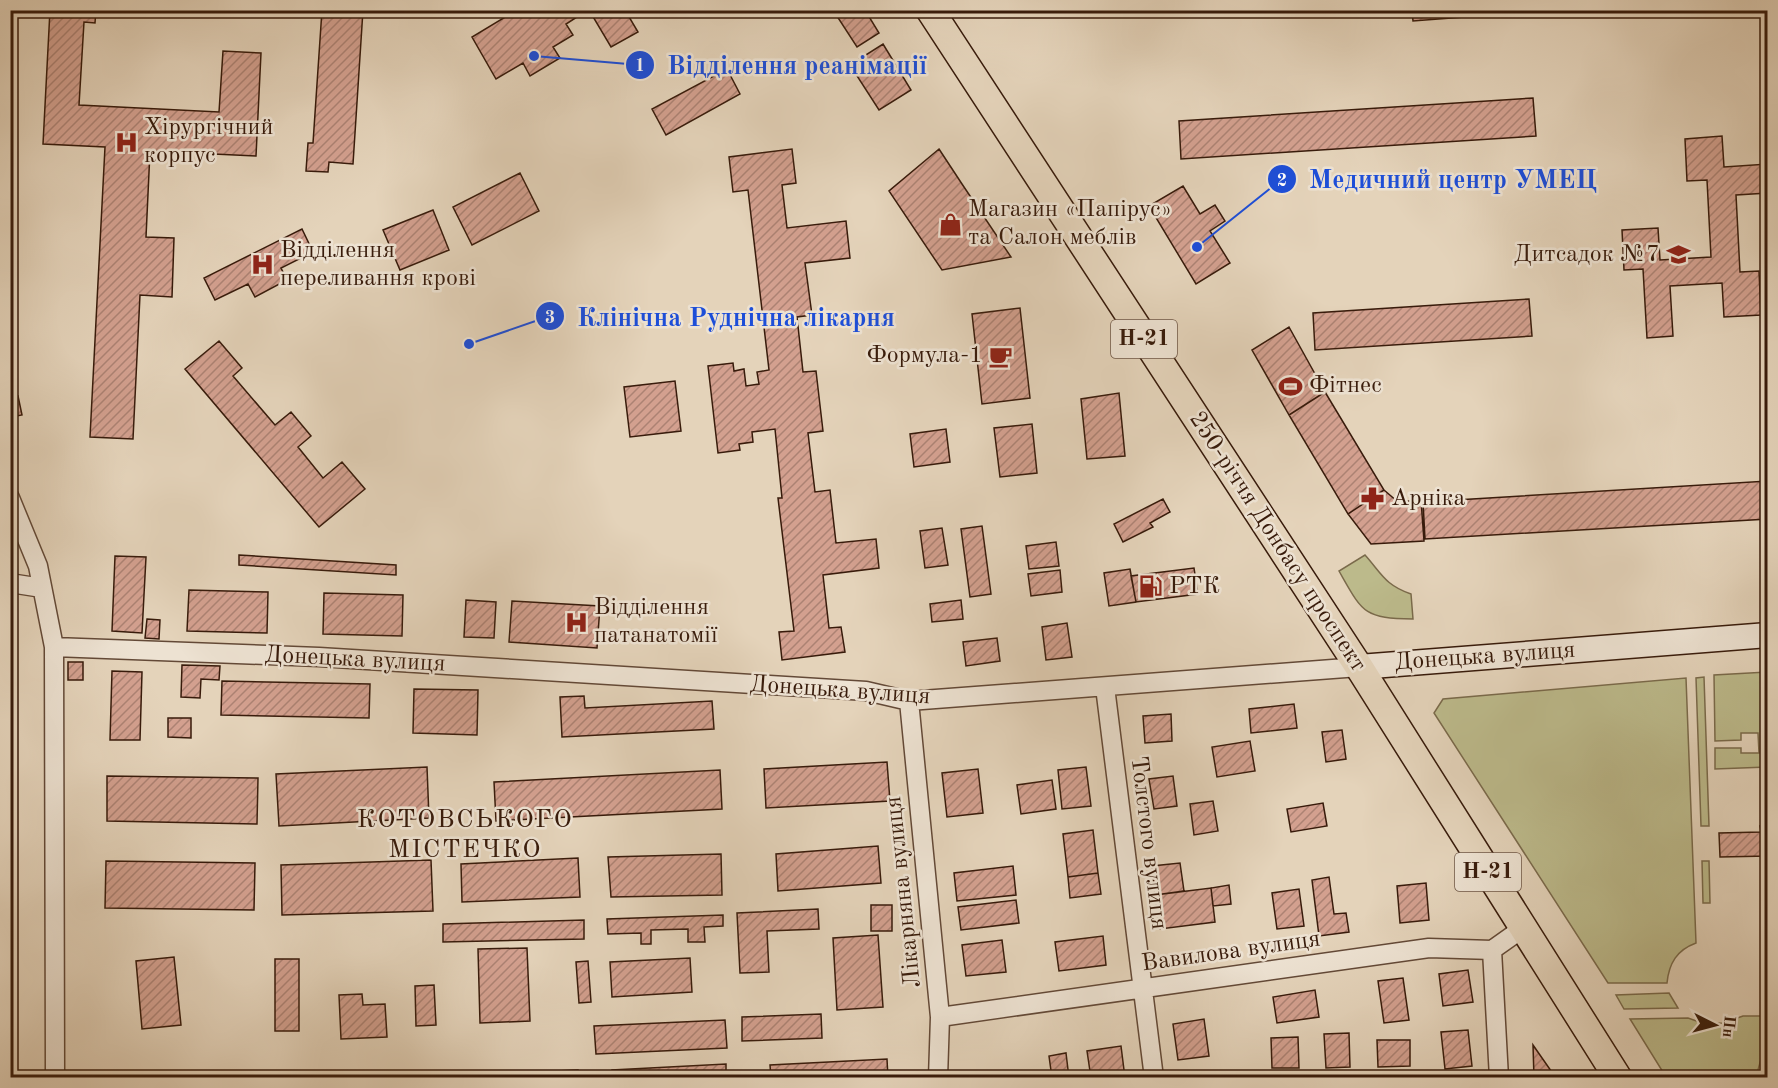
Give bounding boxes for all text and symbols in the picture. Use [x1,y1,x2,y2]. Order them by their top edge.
callout: Відділення реанімації [625,43,939,87]
text: Відділення реанімації [667,54,927,80]
text: 1 [635,57,645,75]
place label: Хірургічний корпус [144,116,273,168]
hospital icon: Хірургічний корпус [113,129,139,155]
callout: Медичний центр УМЕЦ [1267,157,1609,201]
text: Медичний центр УМЕЦ [1309,168,1597,194]
text: 2 [1277,172,1287,190]
place label: Магазин «Папірус» та Салон меблів [968,198,1172,250]
shop icon: Магазин «Папірус» та Салон меблів [937,211,963,237]
place label: Відділення переливання крові [280,239,476,291]
school or university icon: Дитсадок №7 [1665,242,1691,268]
place label: Дитсадок №7 [1514,243,1660,267]
hospital icon: Відділення переливання крові [249,252,275,278]
callout: Клінічна Руднічна лікарня [535,294,907,338]
text: Клінічна Руднічна лікарня [577,306,895,332]
text: 3 [545,309,555,327]
road number: Н-21 [1111,320,1177,358]
cafe icon: Формула-1 [988,343,1014,369]
place label: Формула-1 [867,344,983,368]
sports icon: Фітнес [1278,373,1304,399]
place label: Фітнес [1309,374,1382,398]
street label: 250-річчя Донбасу проспект [1184,408,1370,676]
pharmacy icon: Арніка [1360,486,1386,512]
place label: Арніка [1391,487,1465,511]
fuel station icon: РТК [1138,574,1164,600]
place label: РТК [1169,575,1220,599]
place label: Відділення патанатомії [594,596,718,648]
hospital icon: Відділення патанатомії [563,609,589,635]
street label: Донецька вулиця [1394,639,1576,675]
street label: Донецька вулиця [264,643,446,677]
street label: Донецька вулиця [749,673,931,709]
street label: Толстого вулиця [1125,755,1171,931]
street label: Лікарняна вулиця [882,795,926,989]
district label: КОТОВСЬКОГО МІСТЕЧКО [357,807,573,863]
road number: Н-21 [1455,853,1521,891]
street label: Вавилова вулиця [1140,928,1322,976]
north arrow [1685,995,1745,1055]
text: Пн [1719,1015,1737,1038]

